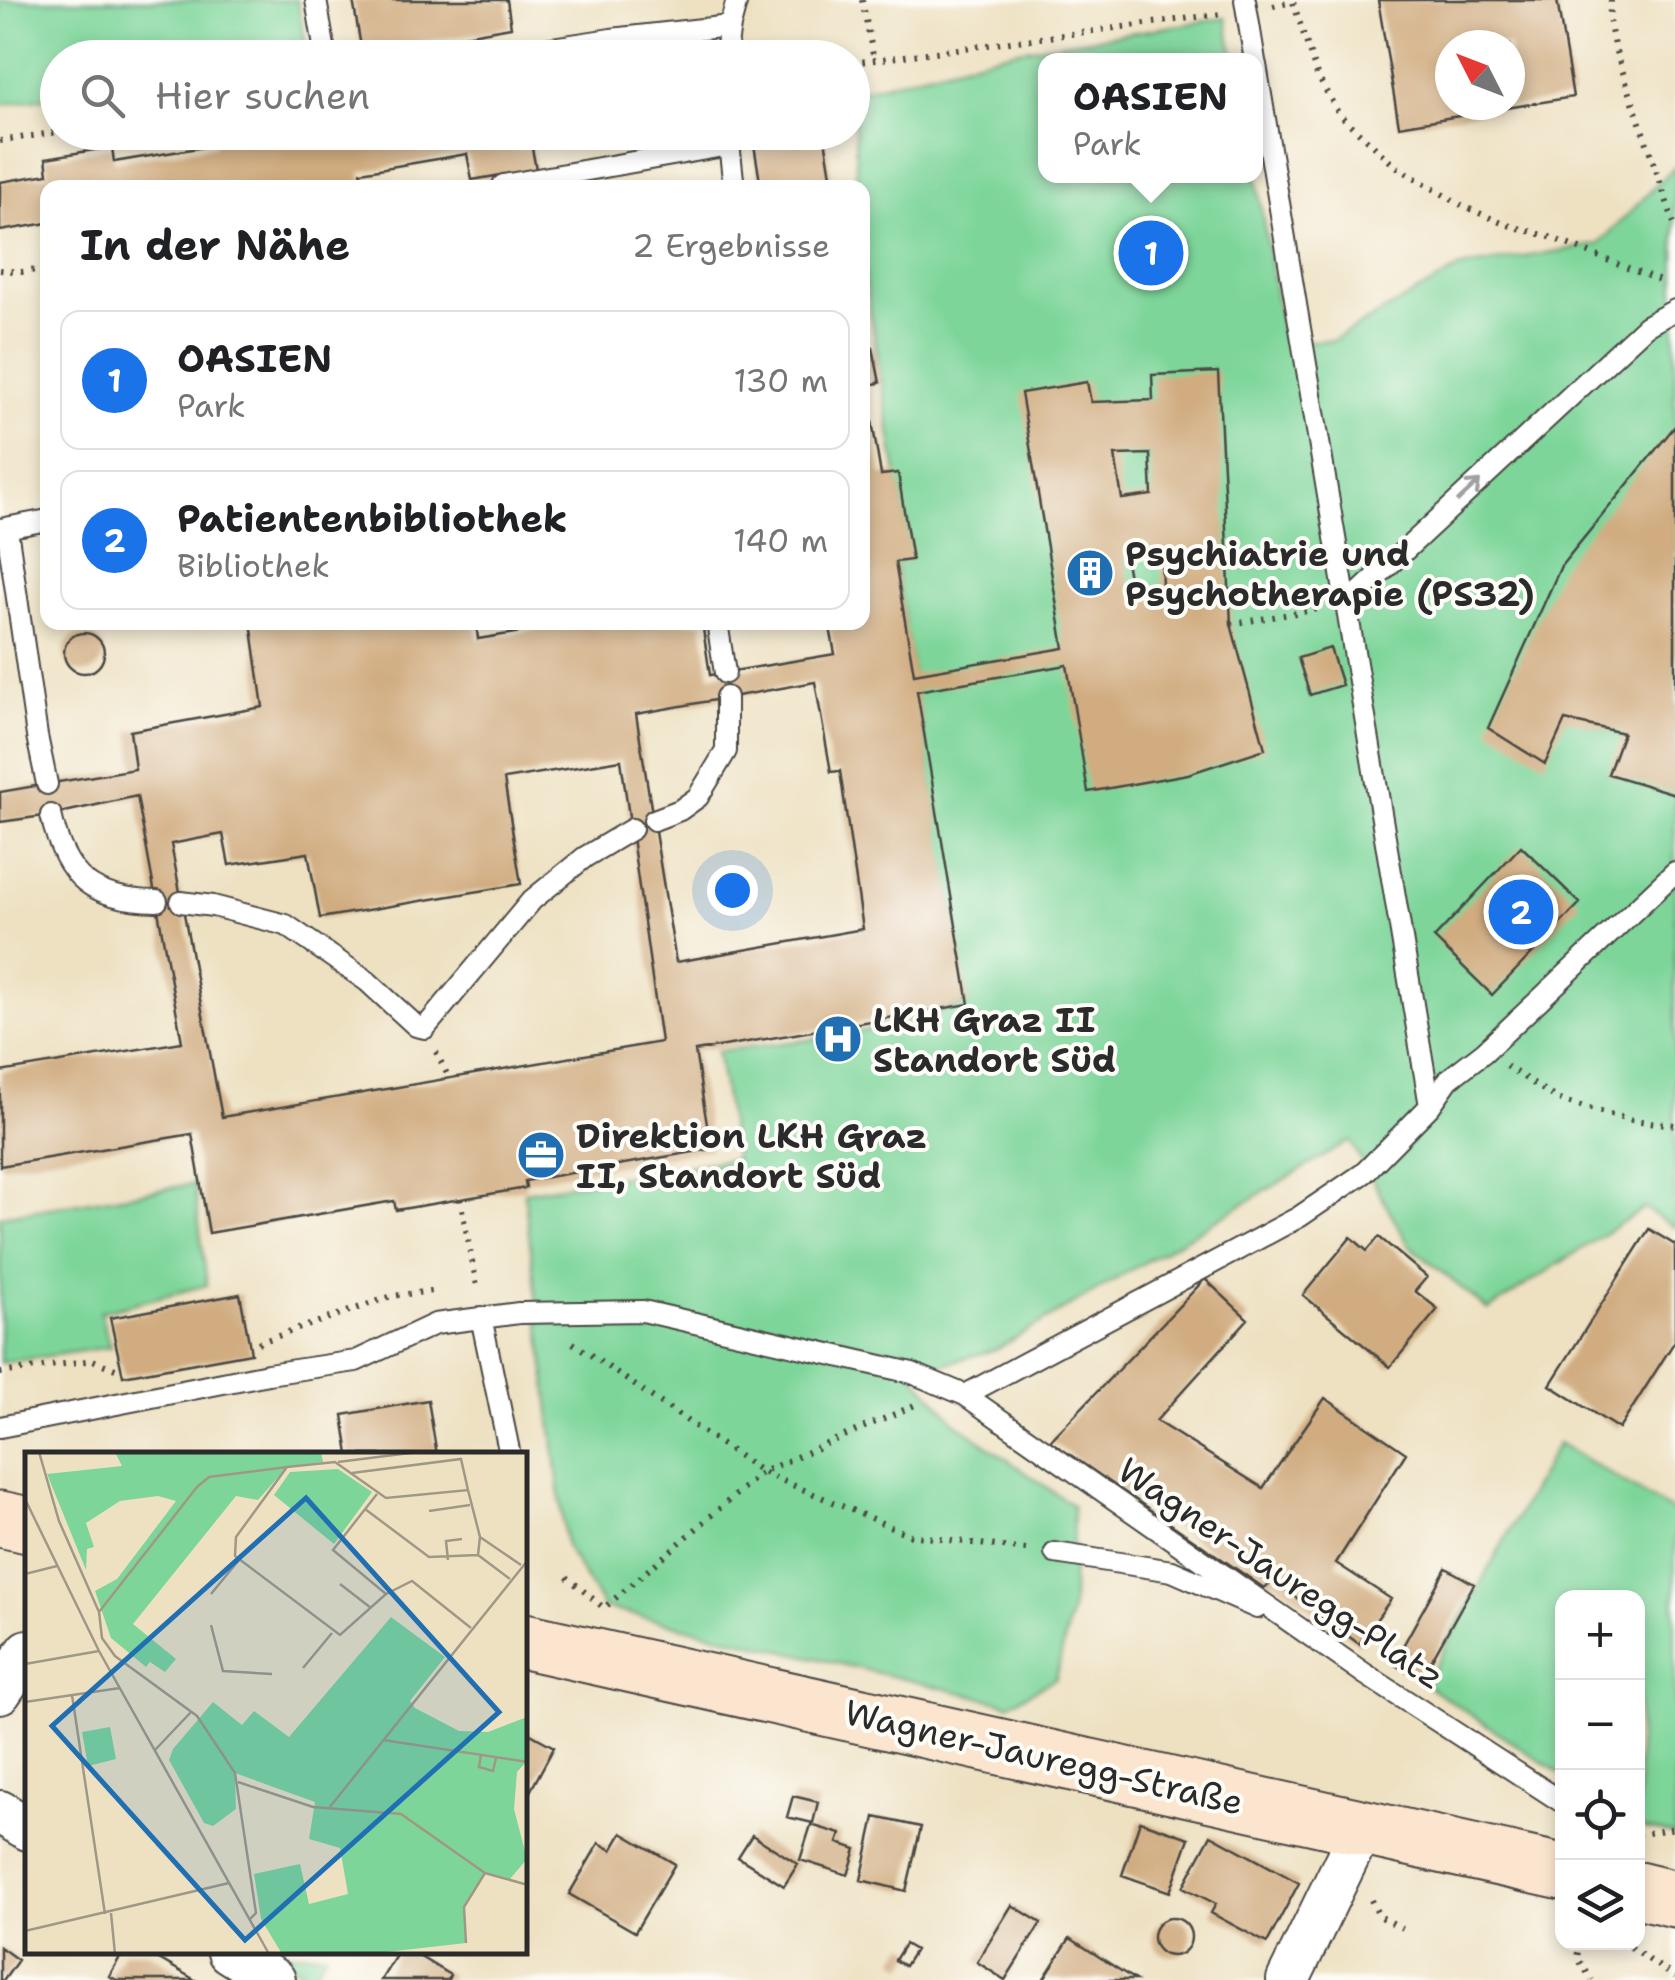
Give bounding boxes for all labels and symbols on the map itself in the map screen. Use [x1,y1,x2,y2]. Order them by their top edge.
north arrow [1435,30,1525,120]
pin: 1 [1118,216,1184,290]
one-way arrow [1456,480,1481,503]
place label: Psychiatrie und Psychotherapie (PS32) [1125,530,1535,617]
building icon: Psychiatrie und Psychotherapie (PS32) [1064,547,1116,599]
your location [707,865,758,916]
pin: 2 [1488,874,1554,950]
place label: LKH Graz II Standort Süd [873,996,1116,1083]
hospital icon: LKH Graz II Standort Süd [812,1013,864,1065]
place label: Direktion LKH Graz II, Standort Süd [576,1112,927,1199]
office icon: Direktion LKH Graz II, Standort Süd [515,1129,567,1181]
street label: Wagner-Jauregg-Platz [1109,1446,1453,1700]
inset map [25,1452,528,1955]
street label: Wagner-Jauregg-Straße [840,1688,1248,1826]

